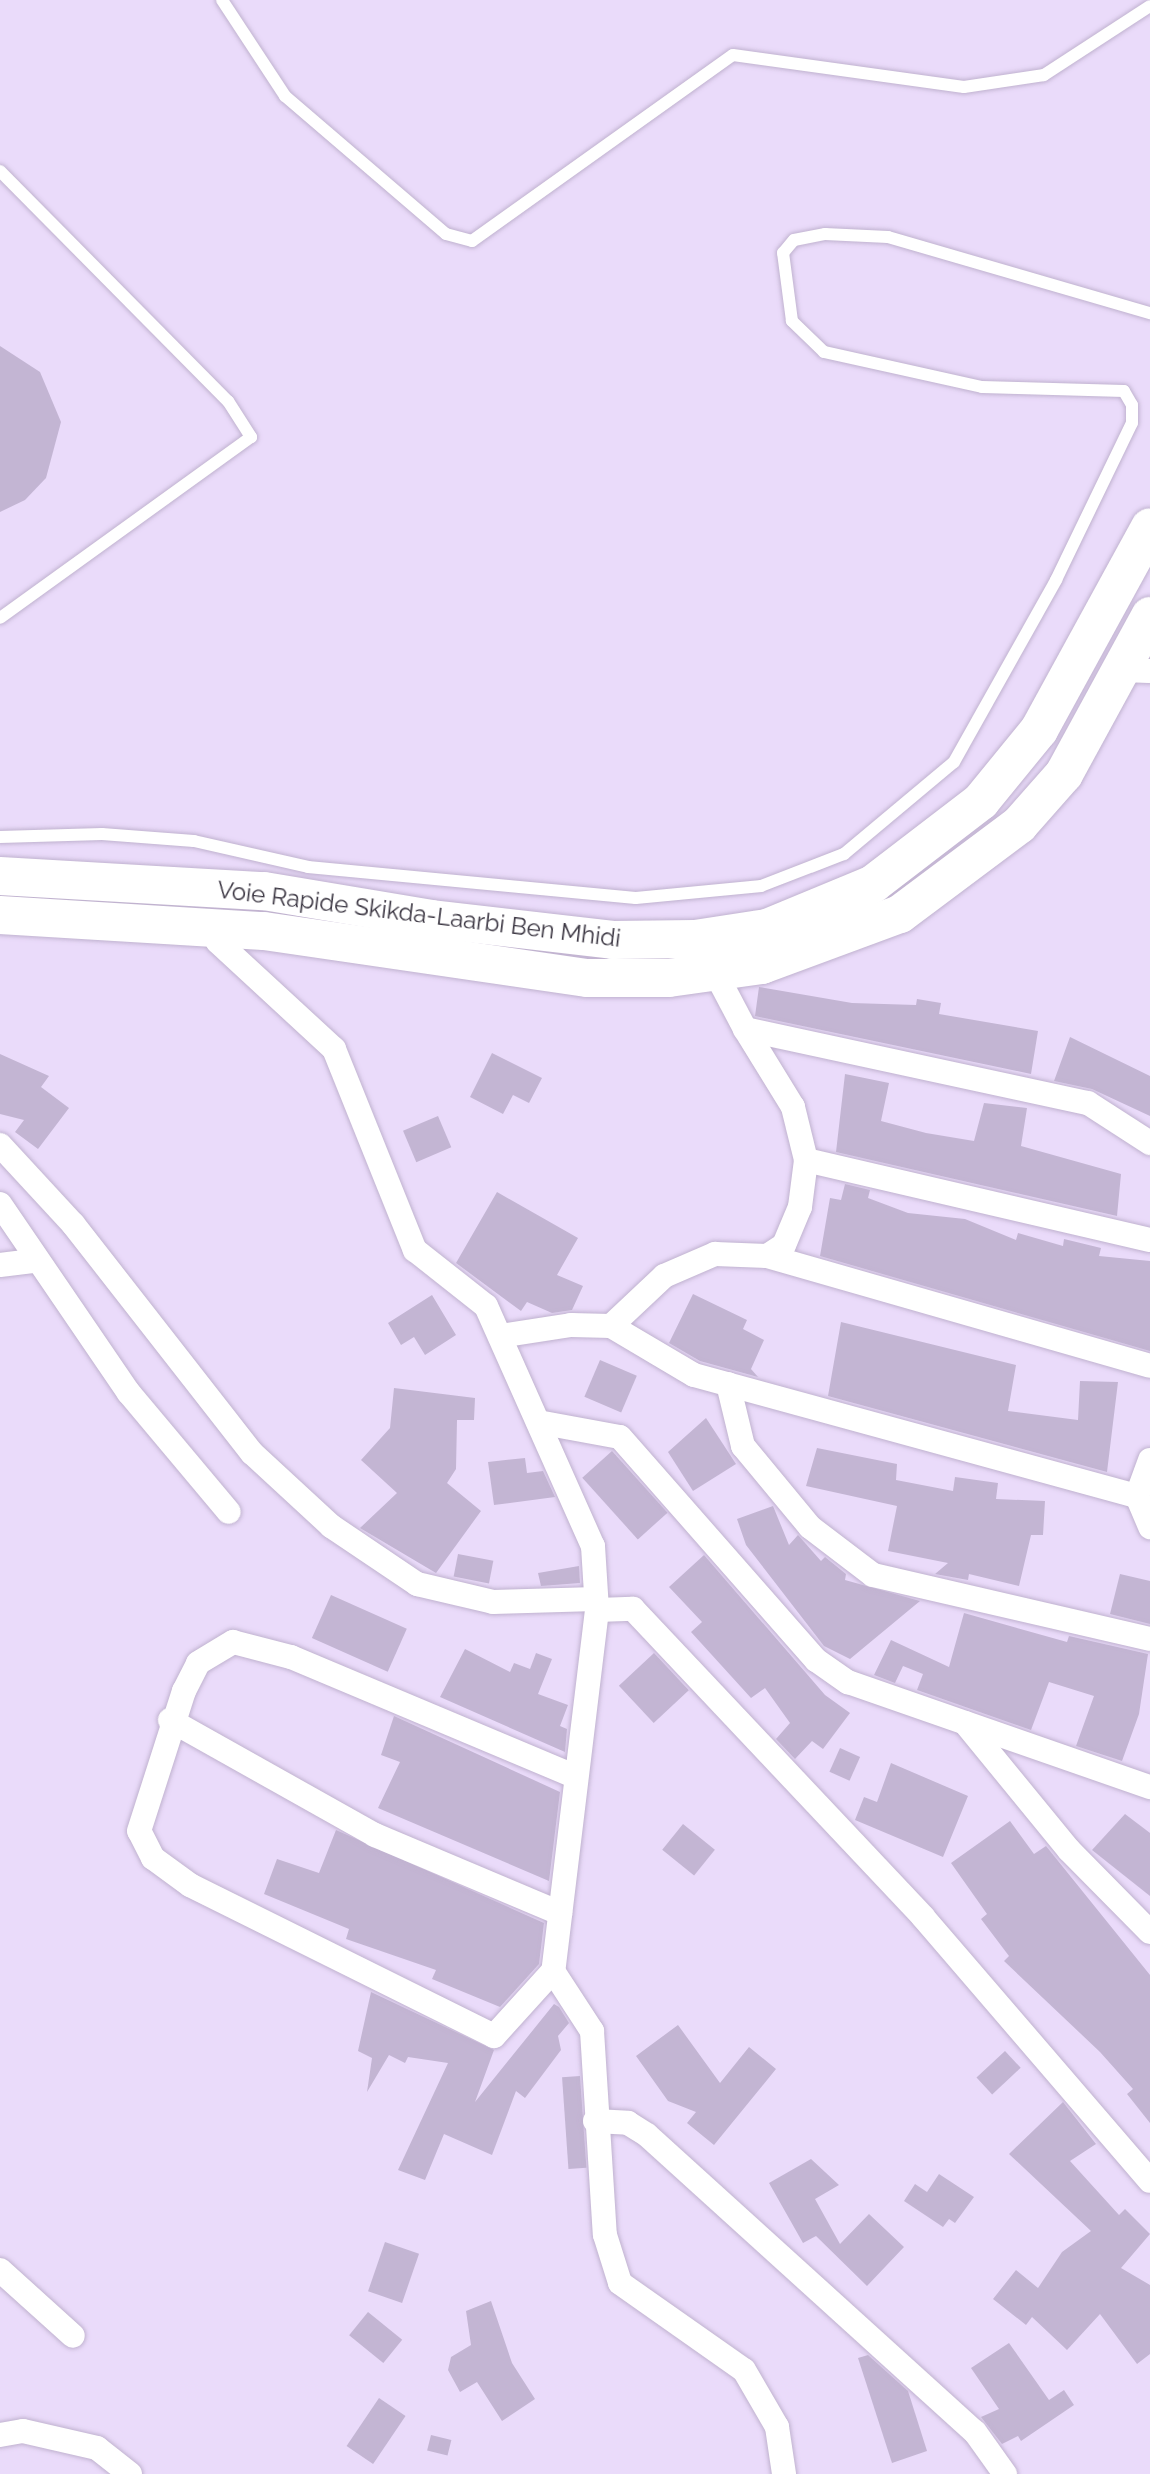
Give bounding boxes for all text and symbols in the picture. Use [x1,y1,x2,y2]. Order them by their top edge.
street label: Voie Rapide Skikda-Laarbi Ben Mhidi [216,875,622,953]

